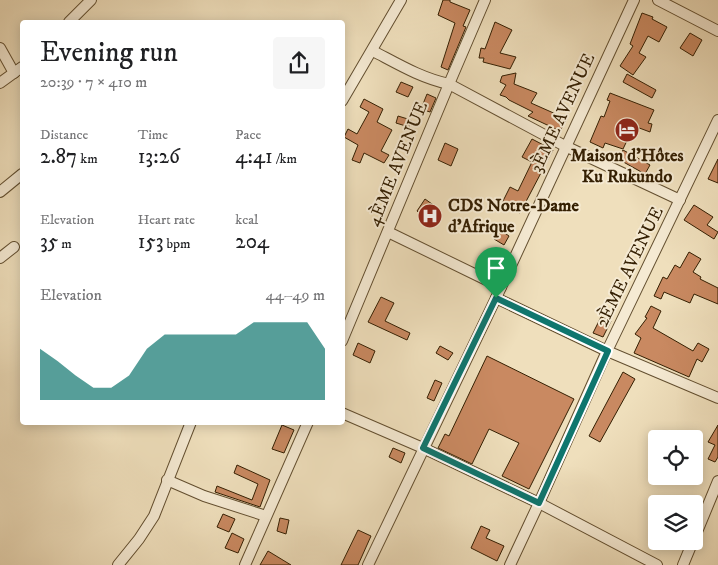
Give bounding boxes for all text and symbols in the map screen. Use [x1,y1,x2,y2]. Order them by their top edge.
text: Evening run [40,35,178,70]
button: share [273,37,325,89]
street label: 3ÈME AVENUE [526,50,600,176]
text: 20:39 · 7 × 410 m [40,72,147,92]
street label: 4ÈME AVENUE [363,98,433,230]
hotel icon: Maison d'Hôtes Ku Rukundo [614,117,640,143]
text: Distance [40,126,88,144]
text: Time [138,126,168,144]
text: Pace [235,126,261,144]
text: 2.87 [40,144,77,170]
text: 13:26 [138,144,180,170]
text: 4:41 [235,144,273,170]
place label: Maison d'Hôtes Ku Rukundo [570,145,684,188]
text: km [77,150,98,168]
text: /km [273,150,297,168]
place label: CDS Notre-Dame d'Afrique [448,195,580,238]
hospital icon: CDS Notre-Dame d'Afrique [417,203,443,229]
street label: 2ÈME AVENUE [591,203,669,331]
text: Elevation [40,211,94,229]
text: Heart rate [138,211,195,229]
text: kcal [235,211,258,229]
text: 35 [40,229,58,255]
text: 153 [138,229,164,255]
text: 204 [235,229,269,255]
text: m [58,235,72,253]
text: bpm [164,235,191,253]
pin [475,247,517,298]
icon: arrive [482,254,510,282]
text: Elevation [40,285,102,305]
text: 44–49 m [266,285,325,305]
map controls [648,430,703,550]
button: locate [648,430,703,485]
button: layers [648,495,703,550]

